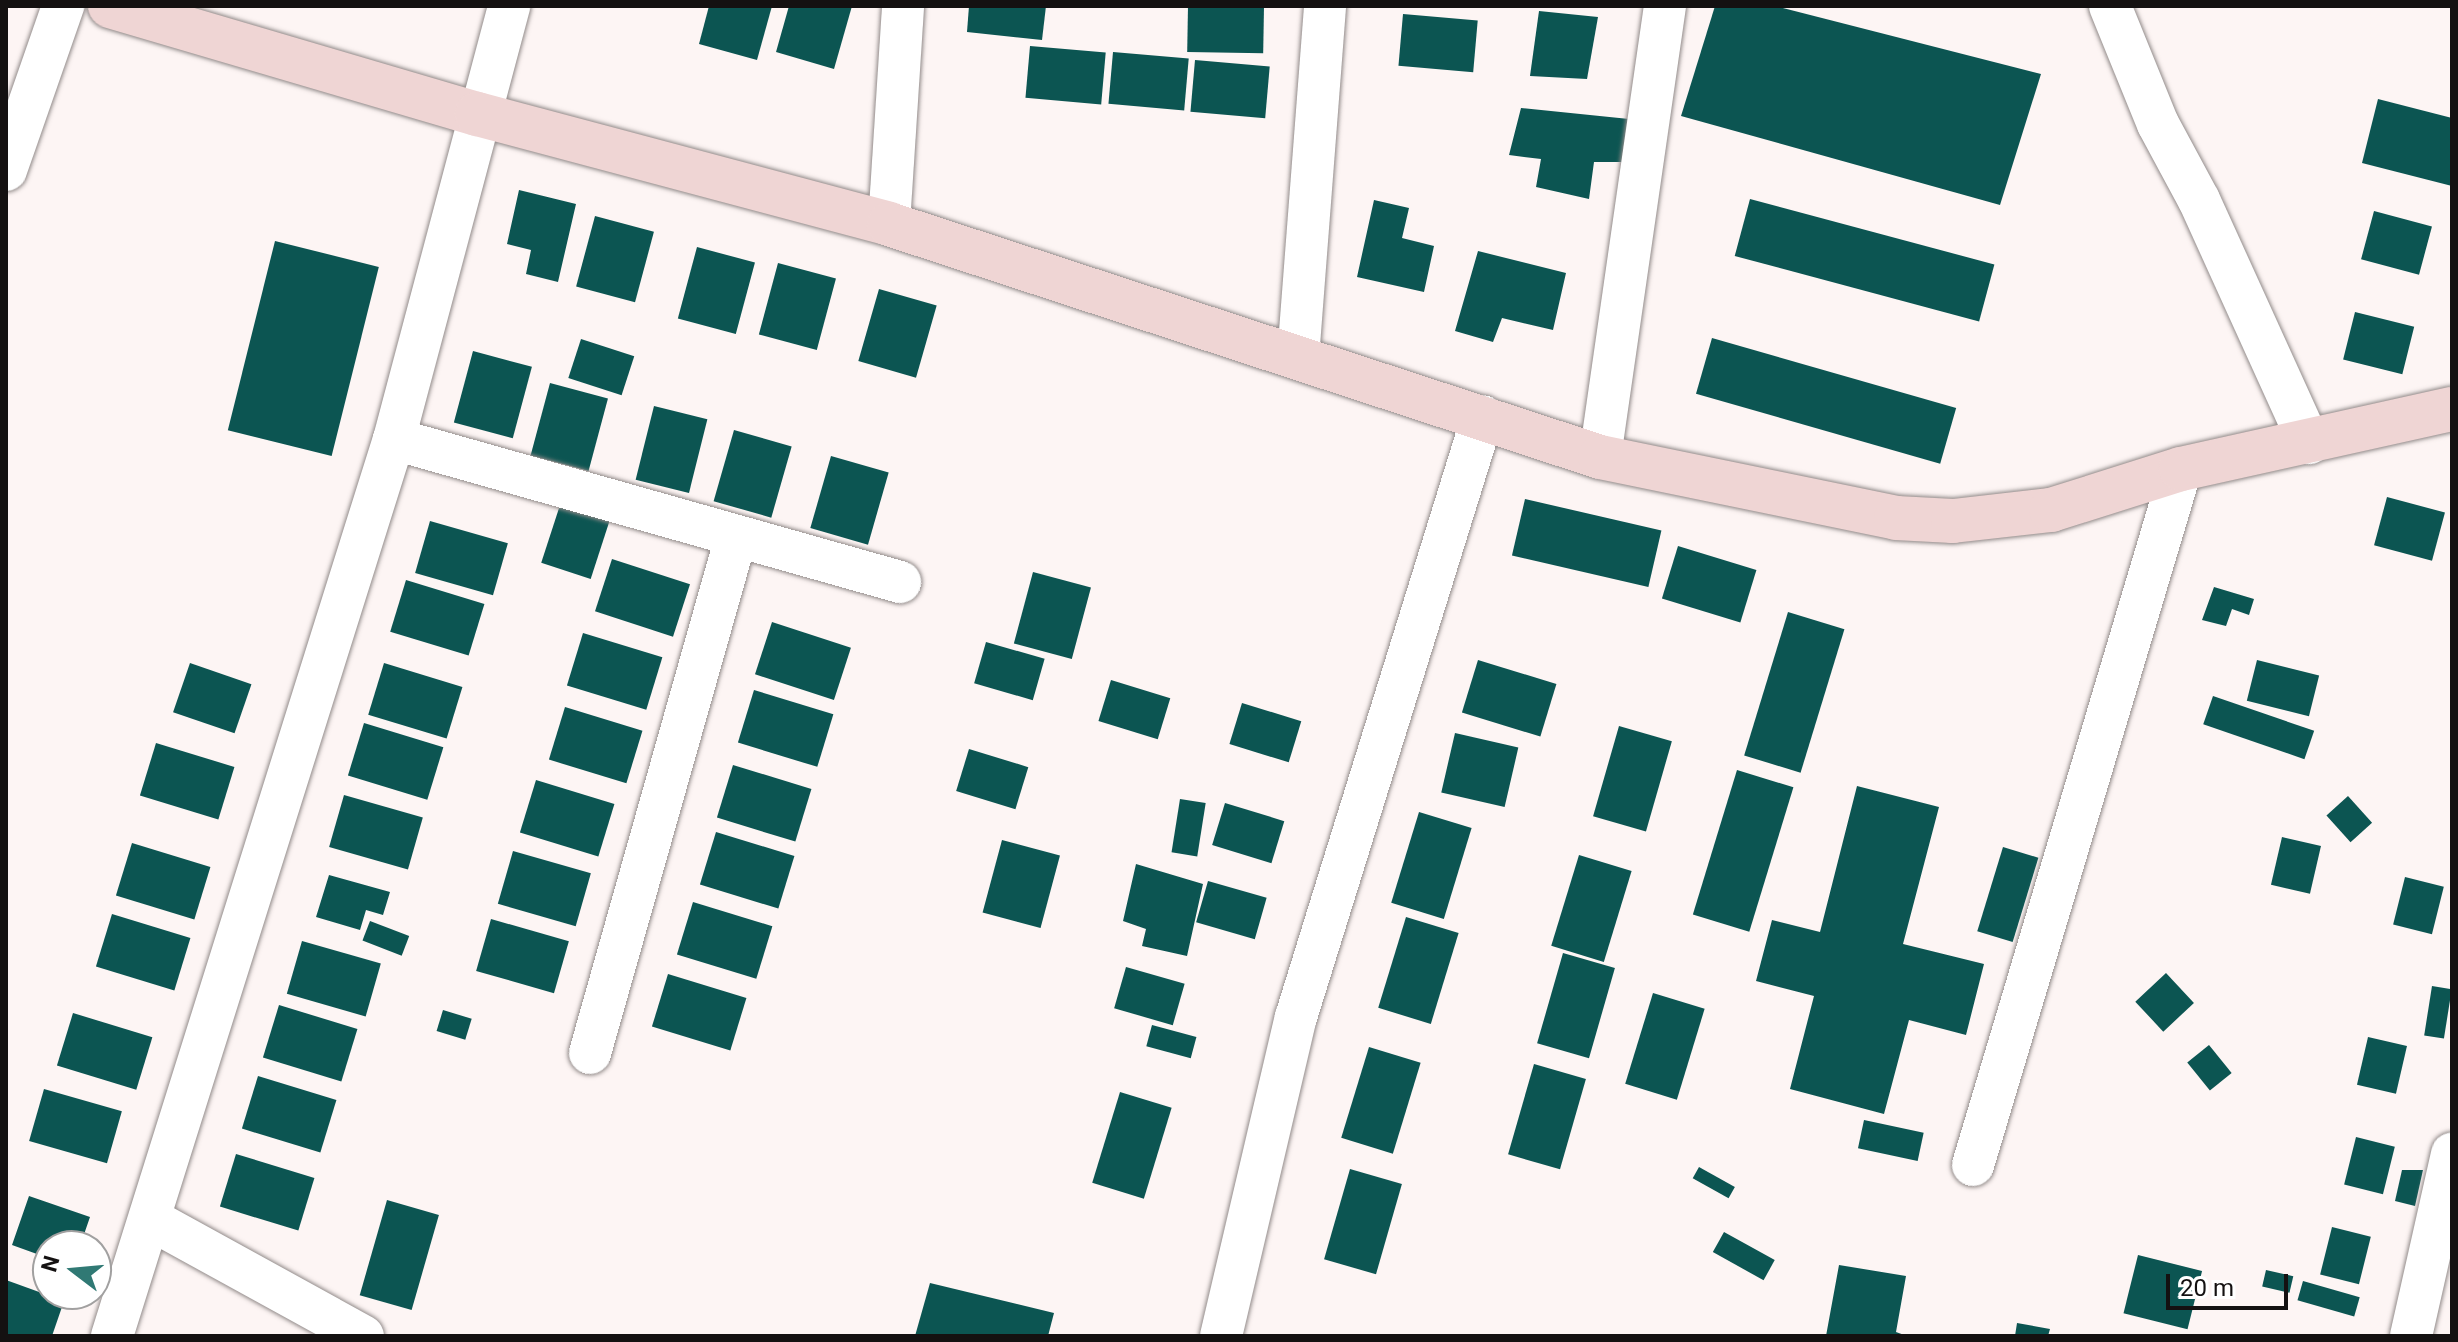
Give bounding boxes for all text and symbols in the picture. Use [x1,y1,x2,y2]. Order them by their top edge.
north arrow [32,1230,112,1310]
text: N [36,1253,65,1275]
scale bar [2170,1258,2292,1308]
text: 20 m [2180,1274,2234,1302]

